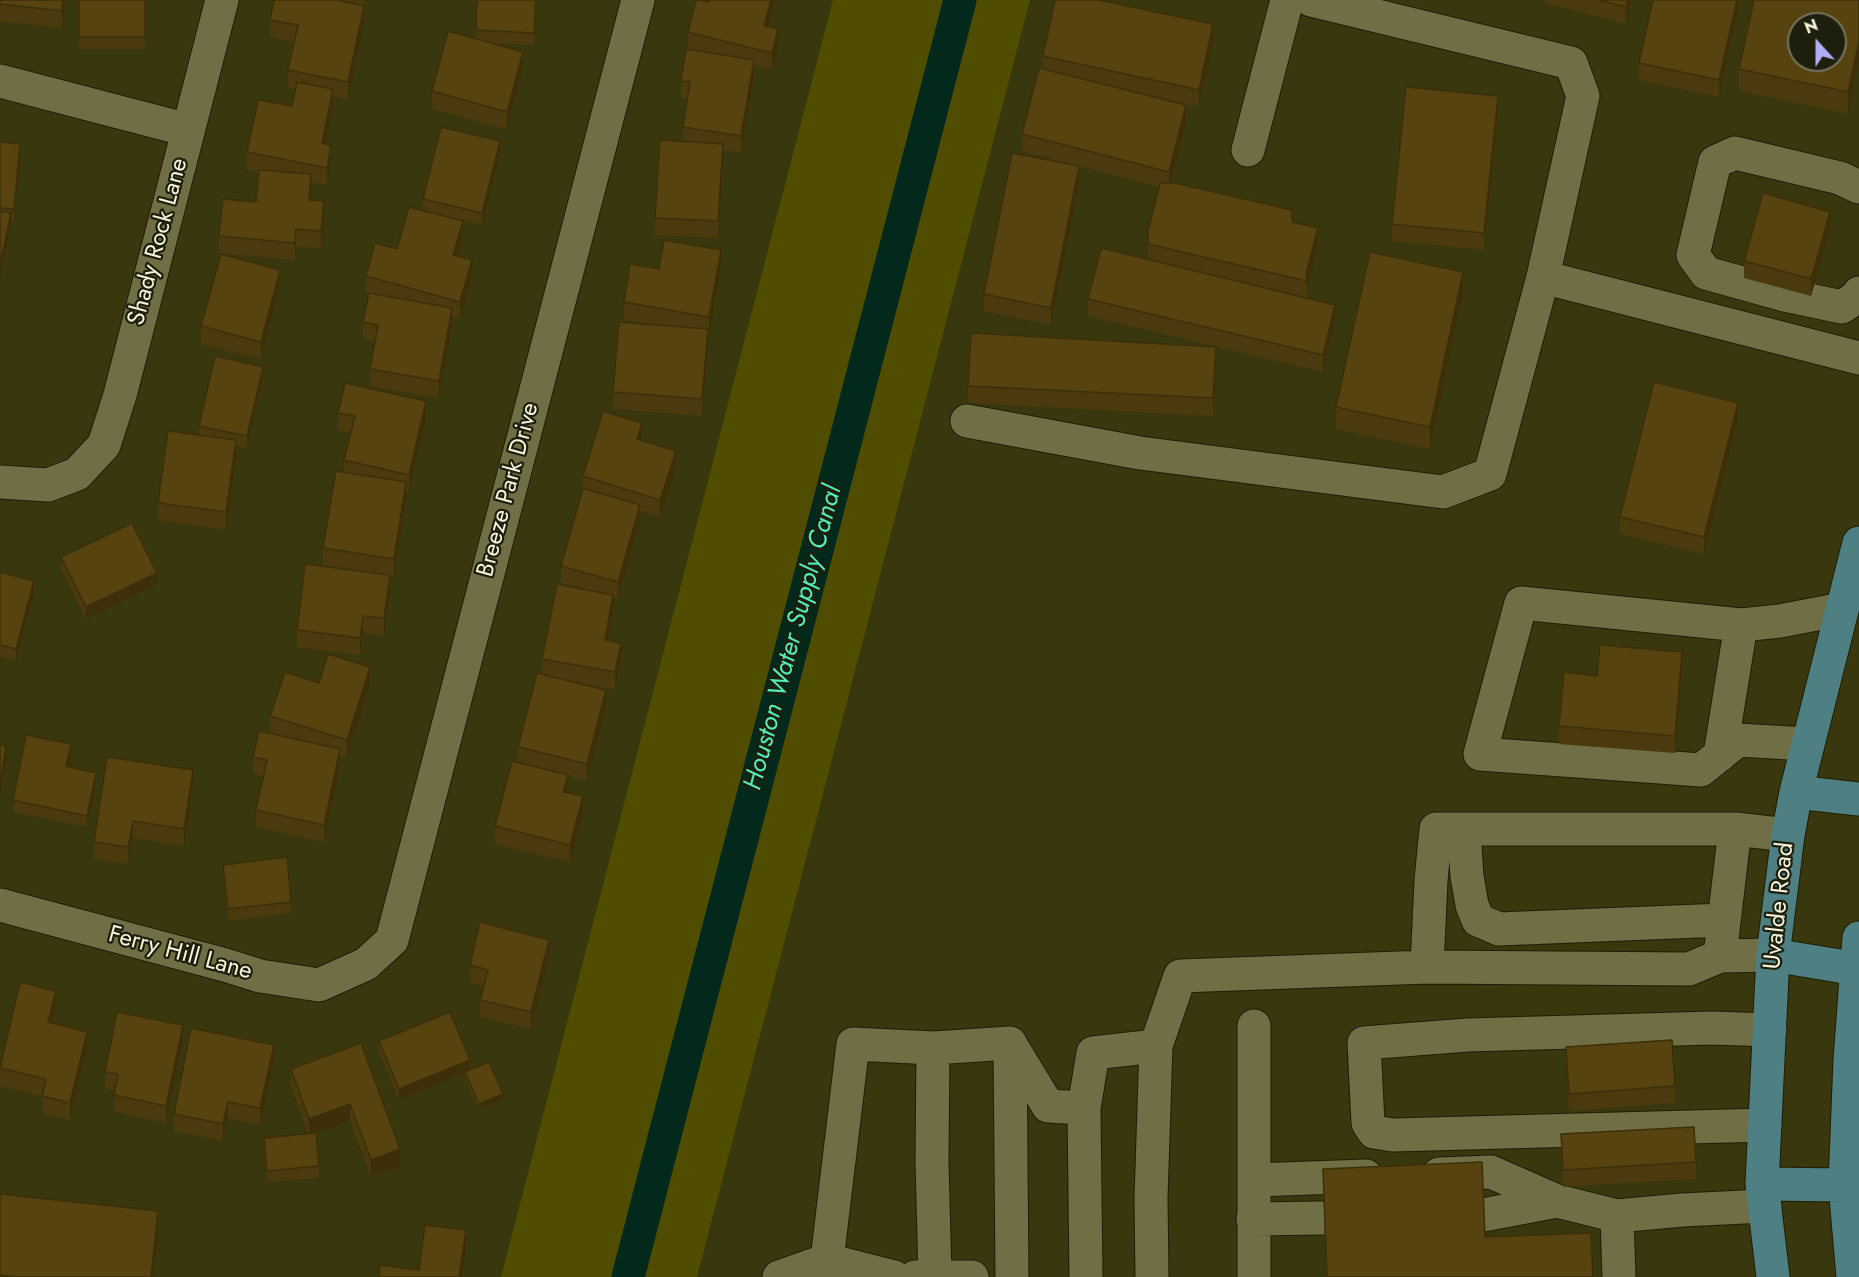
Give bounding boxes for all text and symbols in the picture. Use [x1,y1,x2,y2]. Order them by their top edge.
north arrow [1787,12,1847,72]
text: N [1801,14,1821,40]
street label: Shady Rock Lane [123,155,195,329]
street label: Breeze Park Drive [472,400,546,580]
water label: Houston Water Supply Canal [738,482,850,794]
street label: Uvalde Road [1759,841,1801,971]
street label: Ferry Hill Lane [105,921,255,987]

